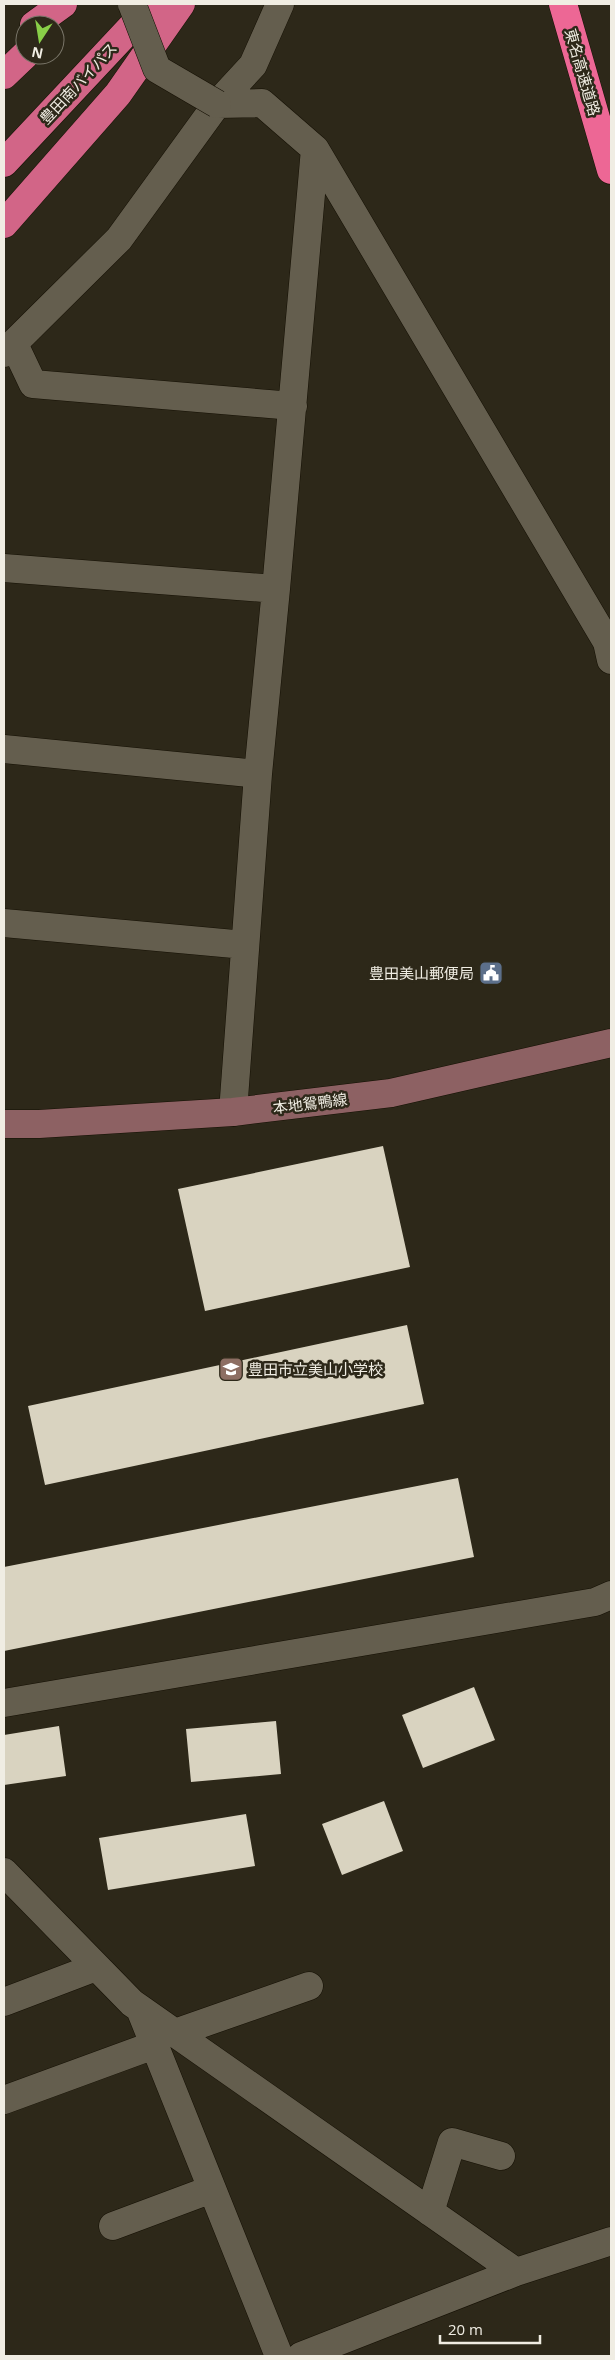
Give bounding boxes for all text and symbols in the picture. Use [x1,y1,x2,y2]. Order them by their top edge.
north arrow [15,15,65,65]
street label: 東名高速道路 [561,26,605,118]
street label: 豊田南バイパス [35,38,121,128]
text: N [30,43,45,64]
public building icon: 豊田美山郵便局 [478,960,504,986]
place label: 豊田美山郵便局 [369,963,474,983]
street label: 本地鴛鴨線 [272,1089,348,1117]
school or university icon: 豊田市立美山小学校 [218,1356,244,1382]
place label: 豊田市立美山小学校 [248,1359,383,1379]
scale bar [440,2312,540,2344]
text: 20 m [448,2319,483,2339]

